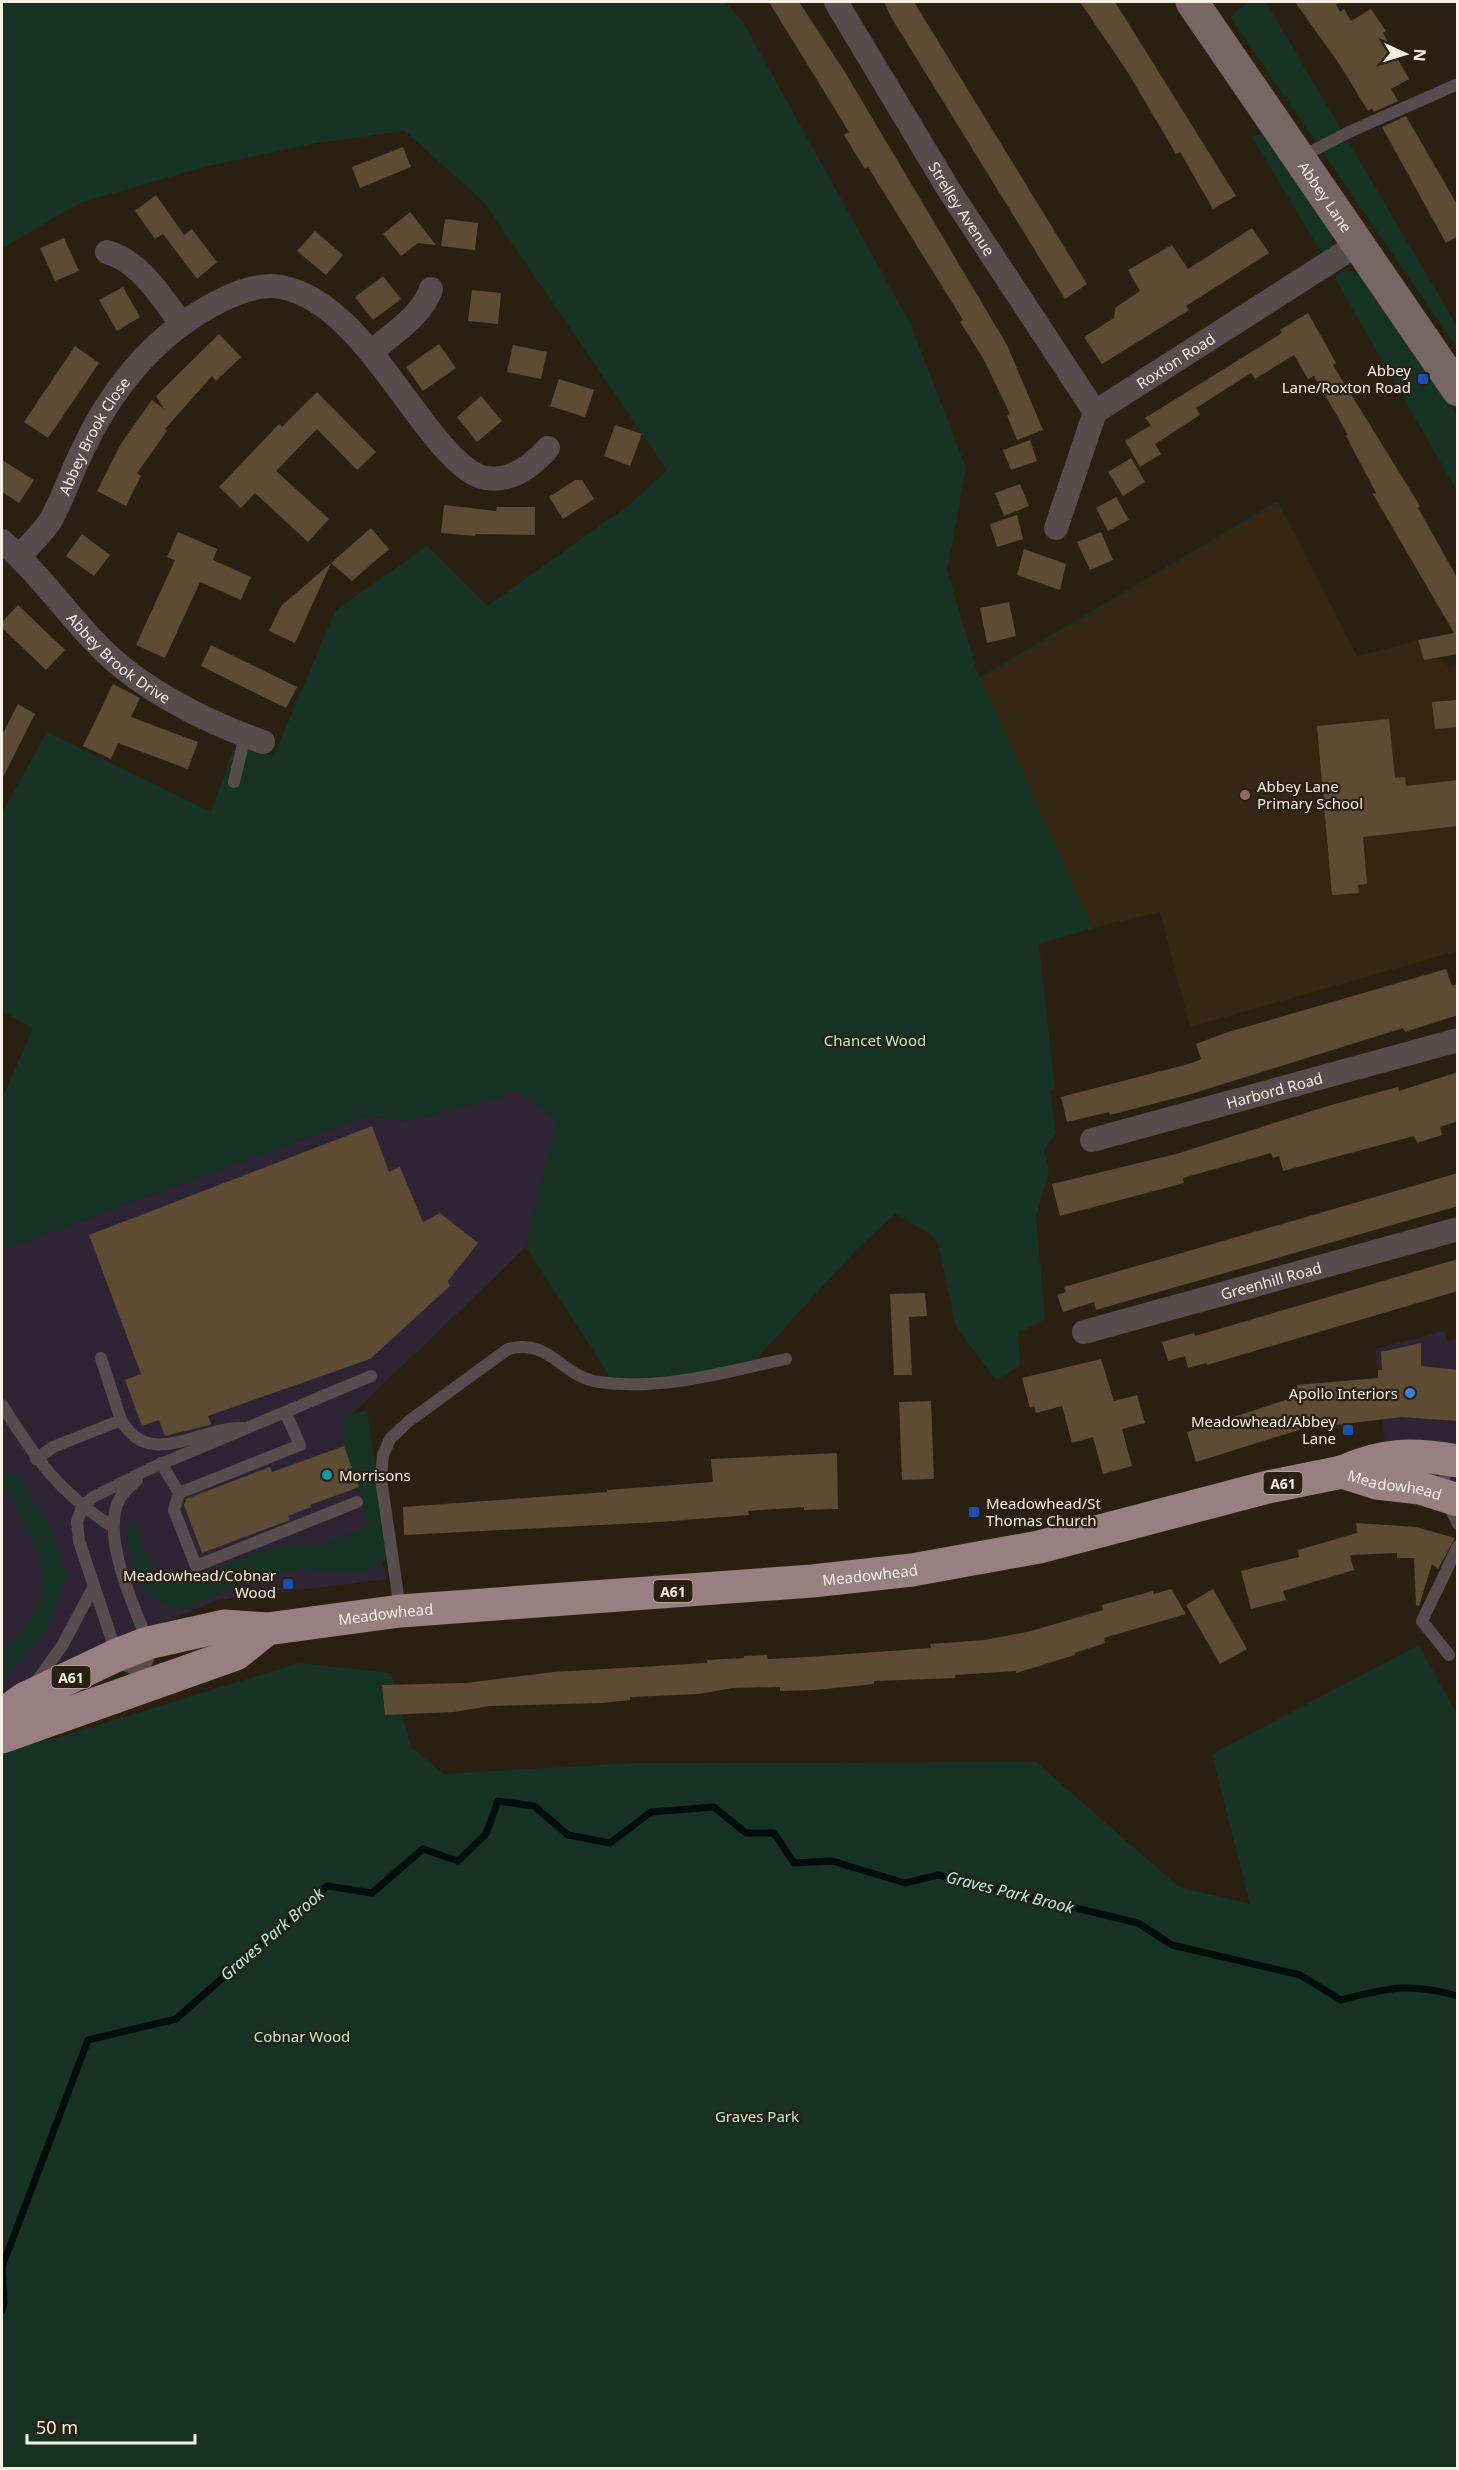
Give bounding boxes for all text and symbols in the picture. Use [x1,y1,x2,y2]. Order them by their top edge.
north arrow [1375,24,1435,84]
text: N [1409,48,1431,62]
street label: Abbey Lane [1294,157,1357,236]
street label: Strelley Avenue [924,158,1000,260]
street label: Roxton Road [1132,328,1219,393]
place label: Abbey Lane/Roxton Road [1282,360,1411,397]
marker: Abbey Lane/Roxton Road [1416,372,1430,386]
street label: Abbey Brook Close [54,373,134,498]
street label: Abbey Brook Drive [63,608,174,708]
place label: Abbey Lane Primary School [1257,776,1363,813]
marker: Abbey Lane Primary School [1238,788,1252,802]
park label: Chancet Wood [824,1030,926,1050]
street label: Harbord Road [1224,1067,1325,1113]
street label: Greenhill Road [1218,1257,1324,1304]
place label: Apollo Interiors [1289,1383,1398,1403]
marker: Apollo Interiors [1403,1386,1417,1400]
place label: Meadowhead/Abbey Lane [1191,1411,1336,1448]
marker: Meadowhead/Abbey Lane [1341,1423,1355,1437]
street label: Meadowhead [1345,1464,1444,1504]
place label: Morrisons [339,1465,411,1485]
marker: Morrisons [320,1468,334,1482]
road number: A61 [1264,1472,1302,1494]
place label: Meadowhead/St Thomas Church [986,1493,1101,1530]
marker: Meadowhead/St Thomas Church [967,1505,981,1519]
street label: Meadowhead [821,1559,919,1590]
place label: Meadowhead/Cobnar Wood [123,1565,276,1602]
marker: Meadowhead/Cobnar Wood [281,1577,295,1591]
road number: A61 [654,1580,692,1602]
street label: Meadowhead [337,1599,434,1629]
road number: A61 [52,1666,90,1688]
water label: Graves Park Brook [944,1866,1077,1919]
water label: Graves Park Brook [215,1882,329,1985]
park label: Cobnar Wood [254,2026,350,2046]
park label: Graves Park [715,2106,799,2126]
scale bar [27,2407,195,2445]
text: 50 m [36,2415,78,2439]

